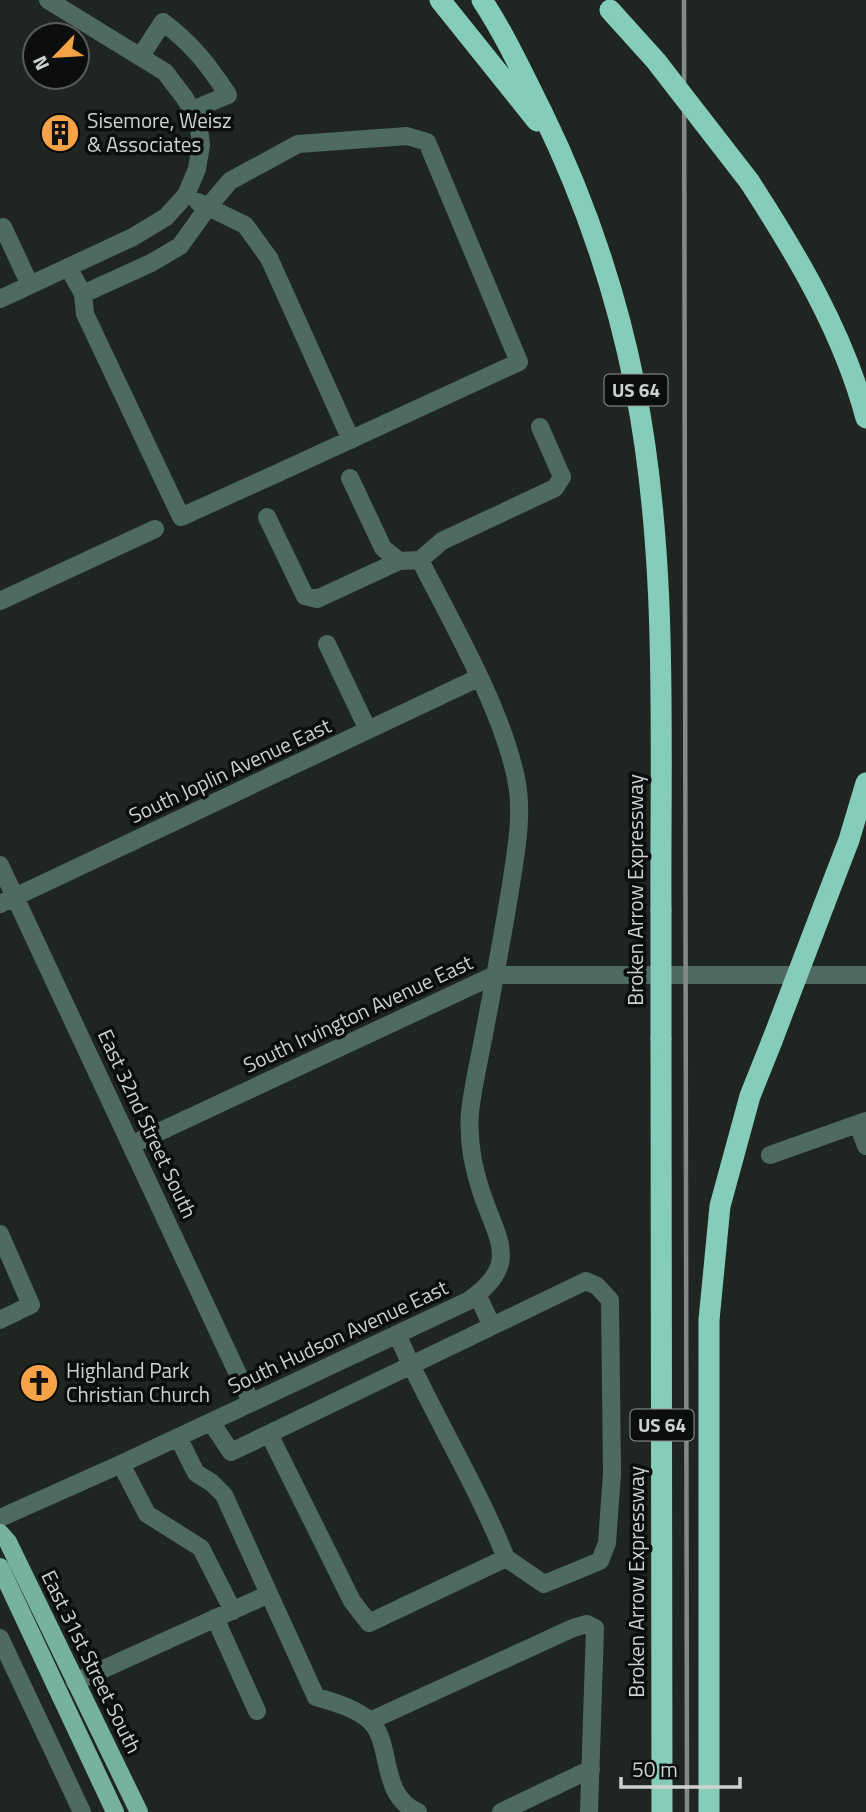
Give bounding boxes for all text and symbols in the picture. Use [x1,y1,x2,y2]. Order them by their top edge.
north arrow [21,21,91,91]
text: N [24,51,56,75]
place label: Sisemore, Weisz & Associates [87,104,232,160]
building icon: Sisemore, Weisz & Associates [39,112,81,154]
road number: US 64 [604,374,668,406]
street label: South Joplin Avenue East [123,709,337,831]
street label: Broken Arrow Expressway [619,774,651,1006]
street label: South Irvington Avenue East [238,945,478,1080]
street label: East 32nd Street South [90,1024,206,1223]
street label: South Hudson Avenue East [222,1271,454,1401]
place label: Highland Park Christian Church [66,1354,210,1410]
church icon: Highland Park Christian Church [18,1362,60,1404]
road number: US 64 [630,1410,694,1441]
street label: Broken Arrow Expressway [620,1466,652,1698]
street label: East 31st Street South [34,1565,150,1759]
scale bar [621,1745,740,1789]
text: 50 m [632,1753,678,1785]

